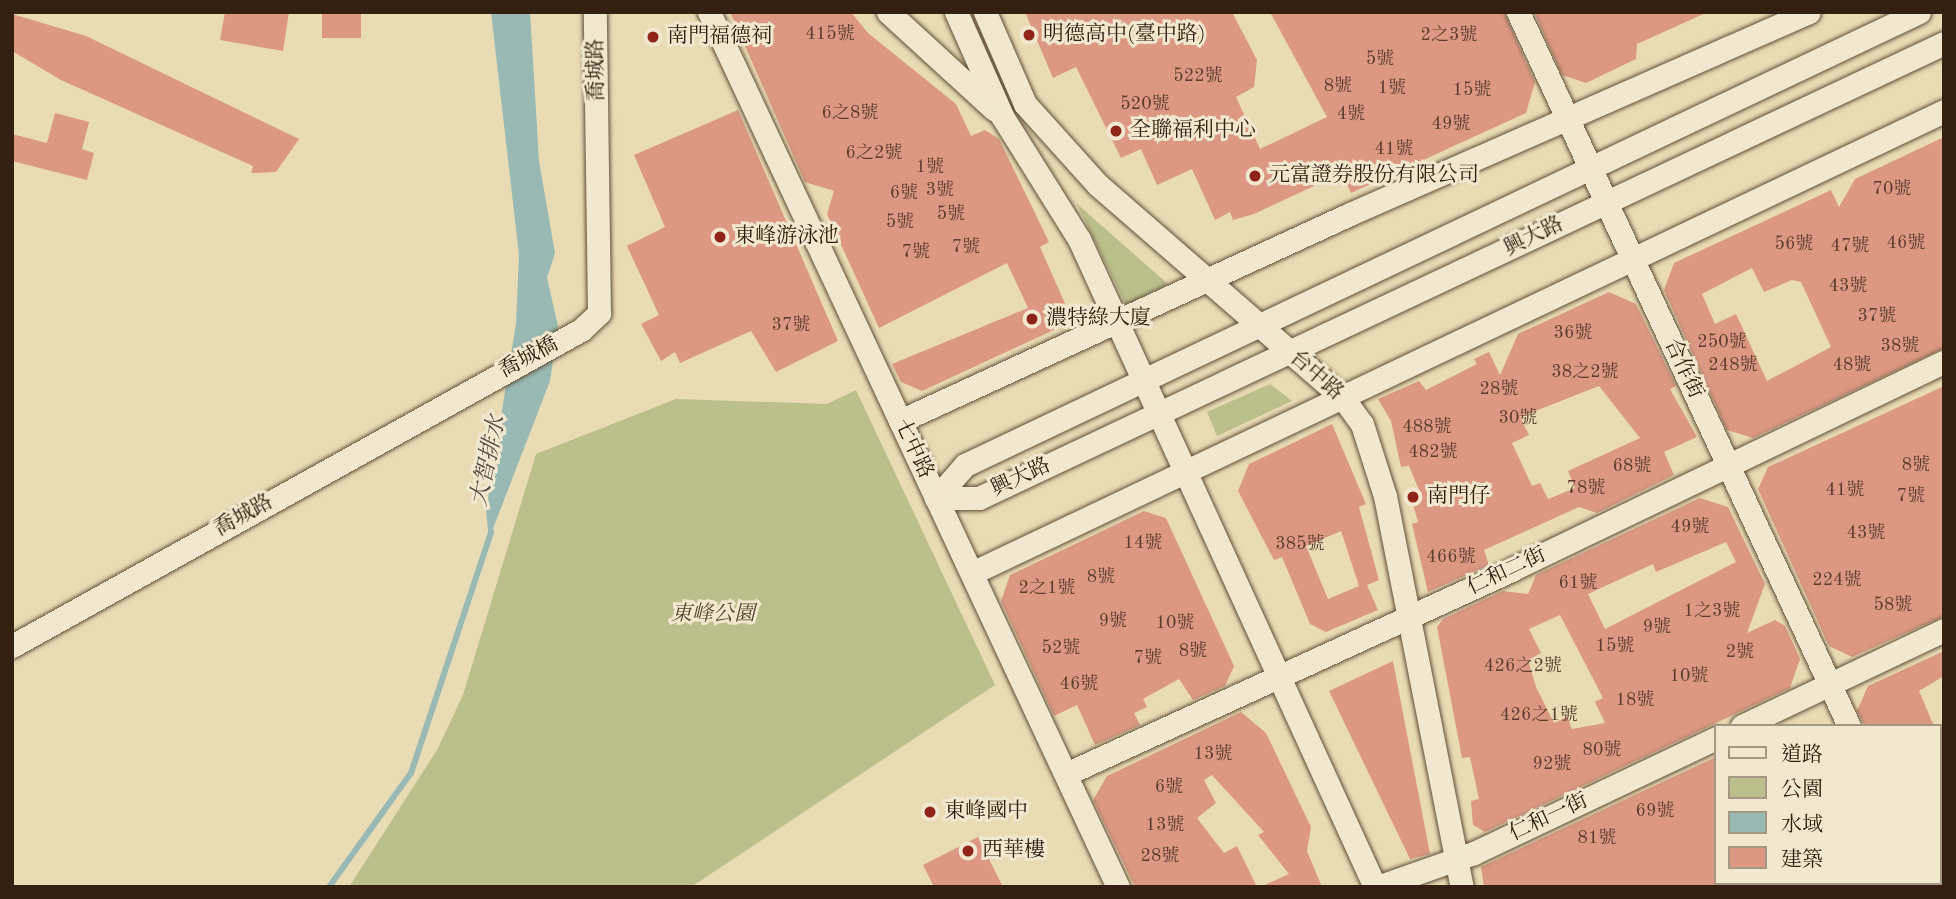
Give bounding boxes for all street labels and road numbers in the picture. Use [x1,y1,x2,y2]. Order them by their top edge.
street label: 喬城路 [584,38,610,102]
street label: 興大路 [1500,212,1568,262]
street label: 喬城橋 [495,332,563,384]
street label: 合作街 [1658,335,1708,403]
street label: 台中路 [1284,346,1348,406]
street label: 七中路 [888,415,938,483]
street label: 興大路 [987,453,1055,503]
street label: 喬城路 [210,490,278,542]
street label: 仁和二街 [1464,543,1550,601]
street label: 仁和一街 [1506,789,1592,847]

